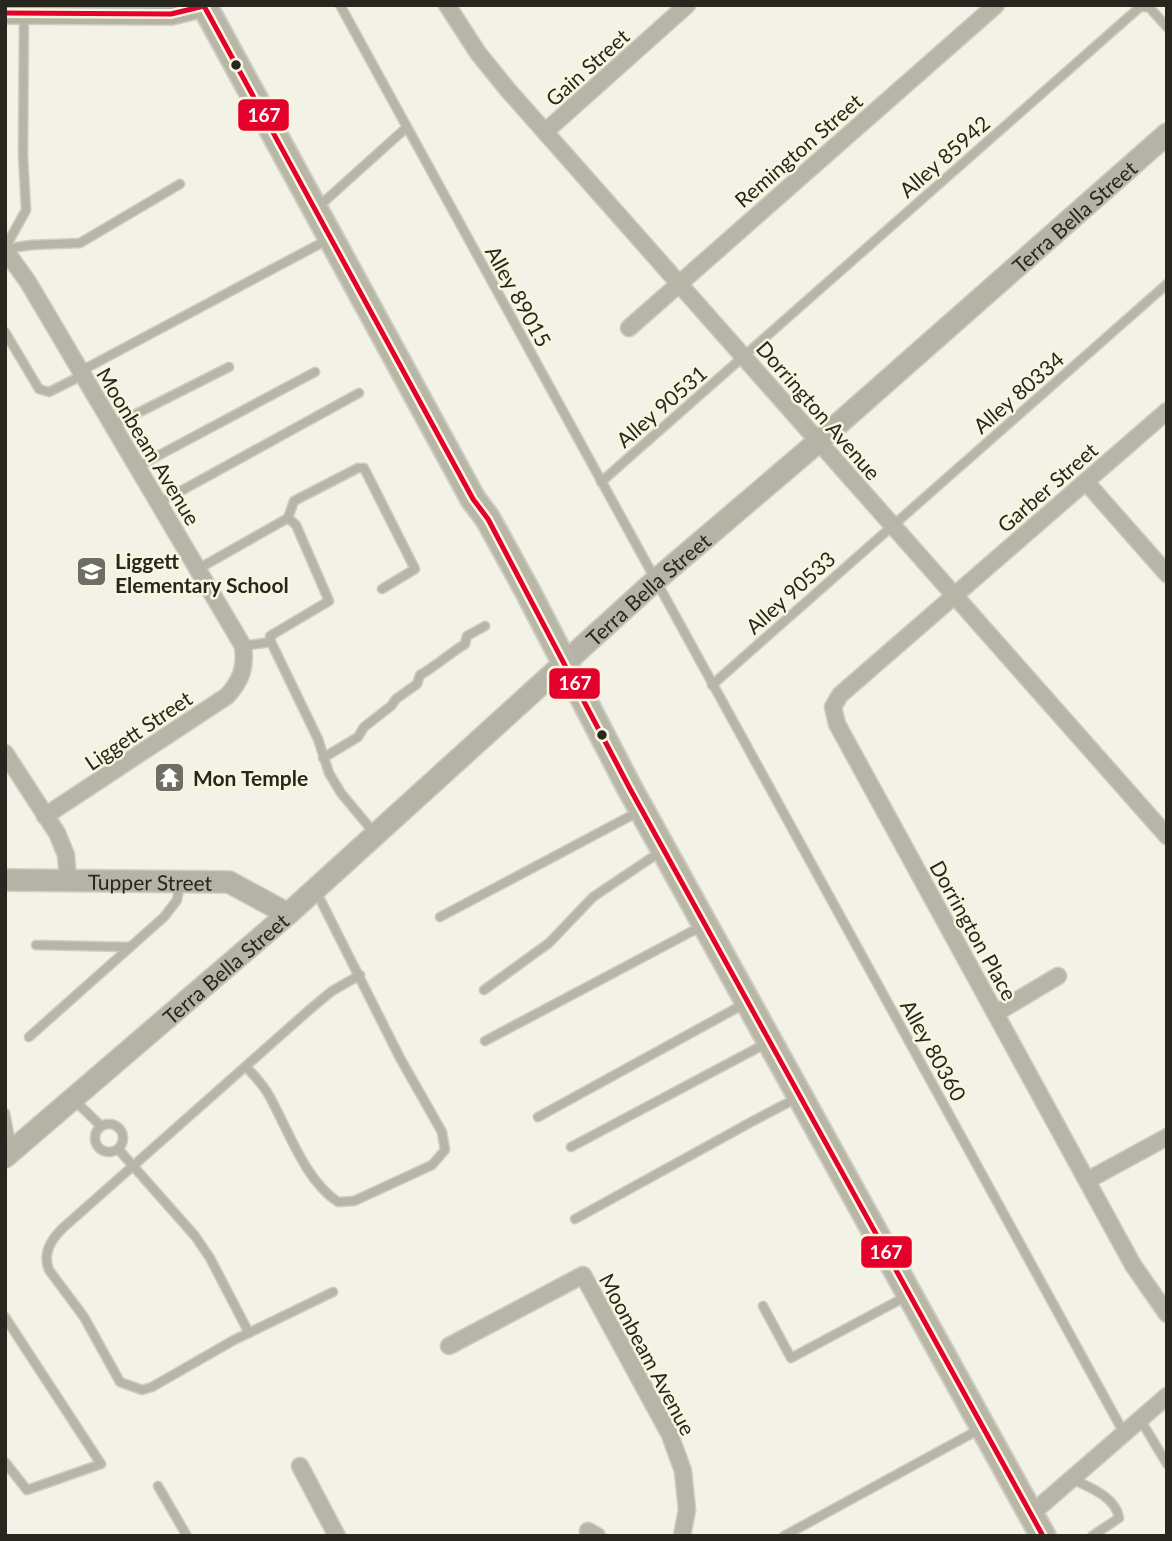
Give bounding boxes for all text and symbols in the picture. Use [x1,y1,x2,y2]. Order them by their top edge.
street label: Gain Street [540,23,634,111]
unlabelled marker [229,58,243,72]
street label: Remington Street [729,88,867,212]
line badge: 167 [237,98,290,132]
text: 167 [247,103,281,126]
street label: Alley 85942 [894,110,994,202]
street label: Terra Bella Street [1006,154,1141,278]
street label: Alley 89015 [481,241,557,351]
street label: Dorrington Avenue [752,335,886,485]
street label: Alley 80334 [968,346,1068,438]
street label: Alley 90531 [611,360,711,452]
street label: Moonbeam Avenue [92,363,206,529]
street label: Garber Street [992,437,1102,537]
street label: Terra Bella Street [580,527,715,650]
street label: Alley 90533 [740,545,840,639]
place label: Liggett Elementary School [115,548,289,597]
school or university icon: Liggett Elementary School [75,555,109,589]
line badge: 167 [548,667,601,700]
text: 167 [558,671,592,694]
street label: Liggett Street [80,685,197,775]
unlabelled marker [595,728,609,742]
temple icon: Mon Temple [153,760,187,794]
place label: Mon Temple [193,765,308,790]
street label: Dorrington Place [925,856,1023,1004]
street label: Tupper Street [88,868,213,894]
street label: Terra Bella Street [157,907,293,1029]
street label: Alley 80360 [896,995,972,1105]
line badge: 167 [860,1235,913,1269]
text: 167 [869,1240,903,1263]
street label: Moonbeam Avenue [595,1269,701,1439]

